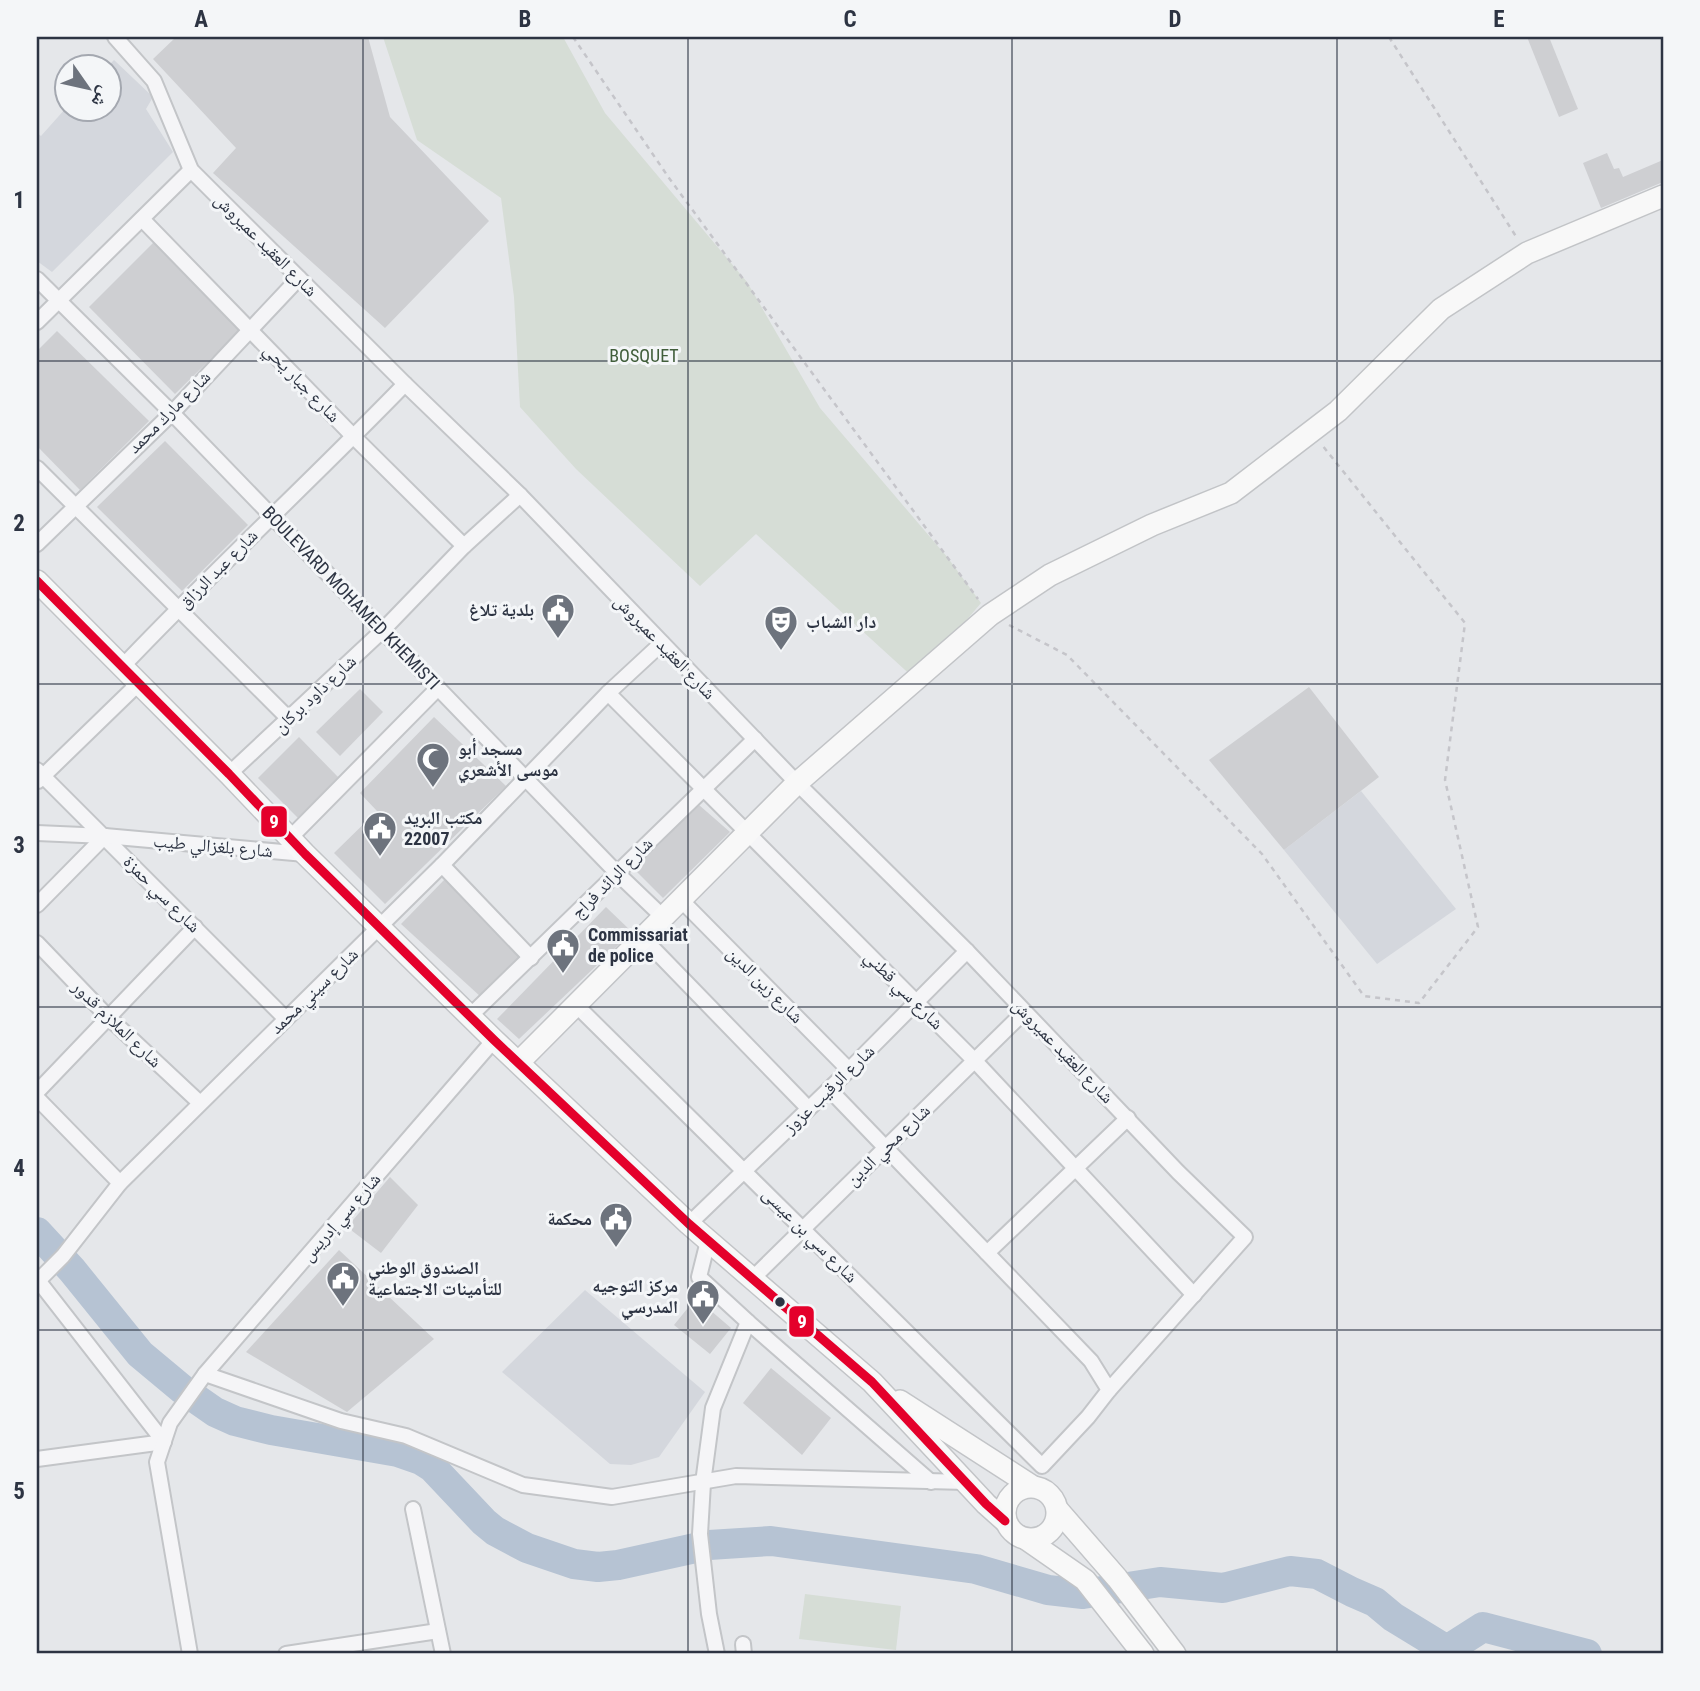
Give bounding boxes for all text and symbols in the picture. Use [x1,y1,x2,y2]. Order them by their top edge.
text: A [194,6,208,33]
text: B [519,6,531,33]
text: C [843,6,857,33]
text: D [1169,6,1182,33]
text: E [1493,6,1505,33]
north arrow [52,52,122,122]
text: ش [87,82,117,112]
text: 1 [13,187,25,214]
street label: شارع العقيد عميروش [210,189,322,301]
street label: شارع جبار يحي [256,339,345,430]
park label: BOSQUET [609,345,679,366]
street label: شارع مارك محمد [123,366,215,458]
street label: BOULEVARD MOHAMED KHEMISTI [258,502,444,694]
text: 2 [13,510,25,537]
street label: شارع عبد الرزاق [174,525,262,613]
street label: شارع العقيد عميروش [610,590,720,704]
public building icon: بلدية تلاغ [539,591,577,640]
place label: بلدية تلاغ [469,599,534,621]
theatre icon: دار الشباب [762,603,800,652]
place label: دار الشباب [806,611,877,633]
street label: شارع داود بركان [269,650,361,738]
place label: مسجد أبو موسى الأشعري [458,738,559,784]
mosque icon: مسجد أبو موسى الأشعري [414,740,452,789]
line badge: 9 [260,805,288,838]
place label: مكتب البريد 22007 [404,807,483,849]
public building icon: مكتب البريد 22007 [361,809,399,858]
text: 9 [269,810,279,833]
street label: شارع بلغزالي طيب [152,830,274,866]
text: 3 [13,832,25,859]
street label: شارع الرائد فراج [567,833,658,924]
street label: شارع سي حمزة [116,851,205,940]
place label: Commissariat de police [588,924,688,966]
public building icon: Commissariat de police [544,926,582,975]
street label: شارع زين الدين [722,942,808,1028]
street label: شارع سيني محمد [265,943,365,1041]
street label: شارع سي قطني [857,946,948,1037]
street label: شارع الملازم قدور [66,975,166,1073]
street label: شارع العقيد عميروش [1008,994,1118,1108]
street label: شارع الرقيب عزوز [778,1040,879,1139]
street label: شارع محي الدين [841,1099,937,1193]
text: 4 [13,1155,25,1182]
street label: شارع سي إدريس [297,1168,388,1268]
street label: شارع سي بن عيسى [755,1183,862,1290]
public building icon: محكمة [597,1200,635,1249]
place label: محكمة [547,1208,592,1229]
place label: الصندوق الوطني للتأمينات الاجتماعية [368,1257,502,1299]
public building icon: الصندوق الوطني للتأمينات الاجتماعية [324,1259,362,1308]
place label: مركز التوجيه المدرسي [592,1275,678,1321]
public building icon: مركز التوجيه المدرسي [684,1277,722,1326]
unlabelled marker [773,1295,787,1309]
line badge: 9 [788,1305,815,1338]
text: 9 [797,1310,807,1333]
text: 5 [13,1478,25,1505]

